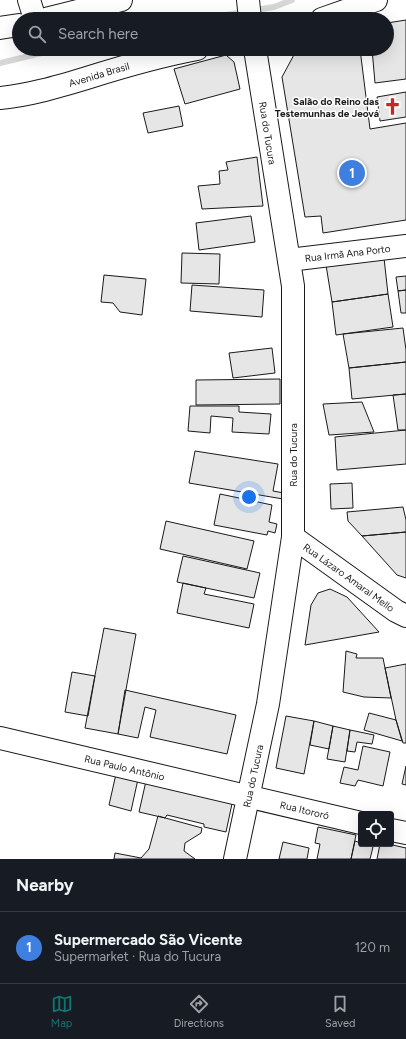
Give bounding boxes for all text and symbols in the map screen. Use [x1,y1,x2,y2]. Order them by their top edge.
search box [12,12,394,56]
icon: search [26,23,48,45]
text: Search here [58,25,138,43]
street label: Avenida Brasil [67,60,131,90]
place label: Salão do Reino das Testemunhas de Jeová [275,95,379,120]
church icon: Salão do Reino das Testemunhas de Jeová [382,97,402,117]
street label: Rua do Tucura [256,101,279,166]
pin: 1 [339,158,365,188]
street label: Rua Irmã Ana Porto [304,242,391,265]
street label: Rua do Tucura [287,423,300,487]
your location [239,487,259,507]
street label: Rua Lázaro Amaral Mello [301,541,397,615]
street label: Rua do Tucura [240,743,266,809]
street label: Rua Paulo Antônio [83,752,166,784]
street label: Rua Itororó [279,798,331,822]
map controls [358,811,394,847]
button: locate [358,811,394,847]
text: Nearby [16,875,74,895]
text: Supermercado São Vicente [54,931,242,949]
text: 1 [26,940,32,955]
text: 120 m [355,940,390,955]
text: Supermarket · Rua do Tucura [54,949,221,964]
tab: Map [51,993,73,1030]
tab: Directions [174,993,224,1030]
tab: Saved [325,993,355,1030]

